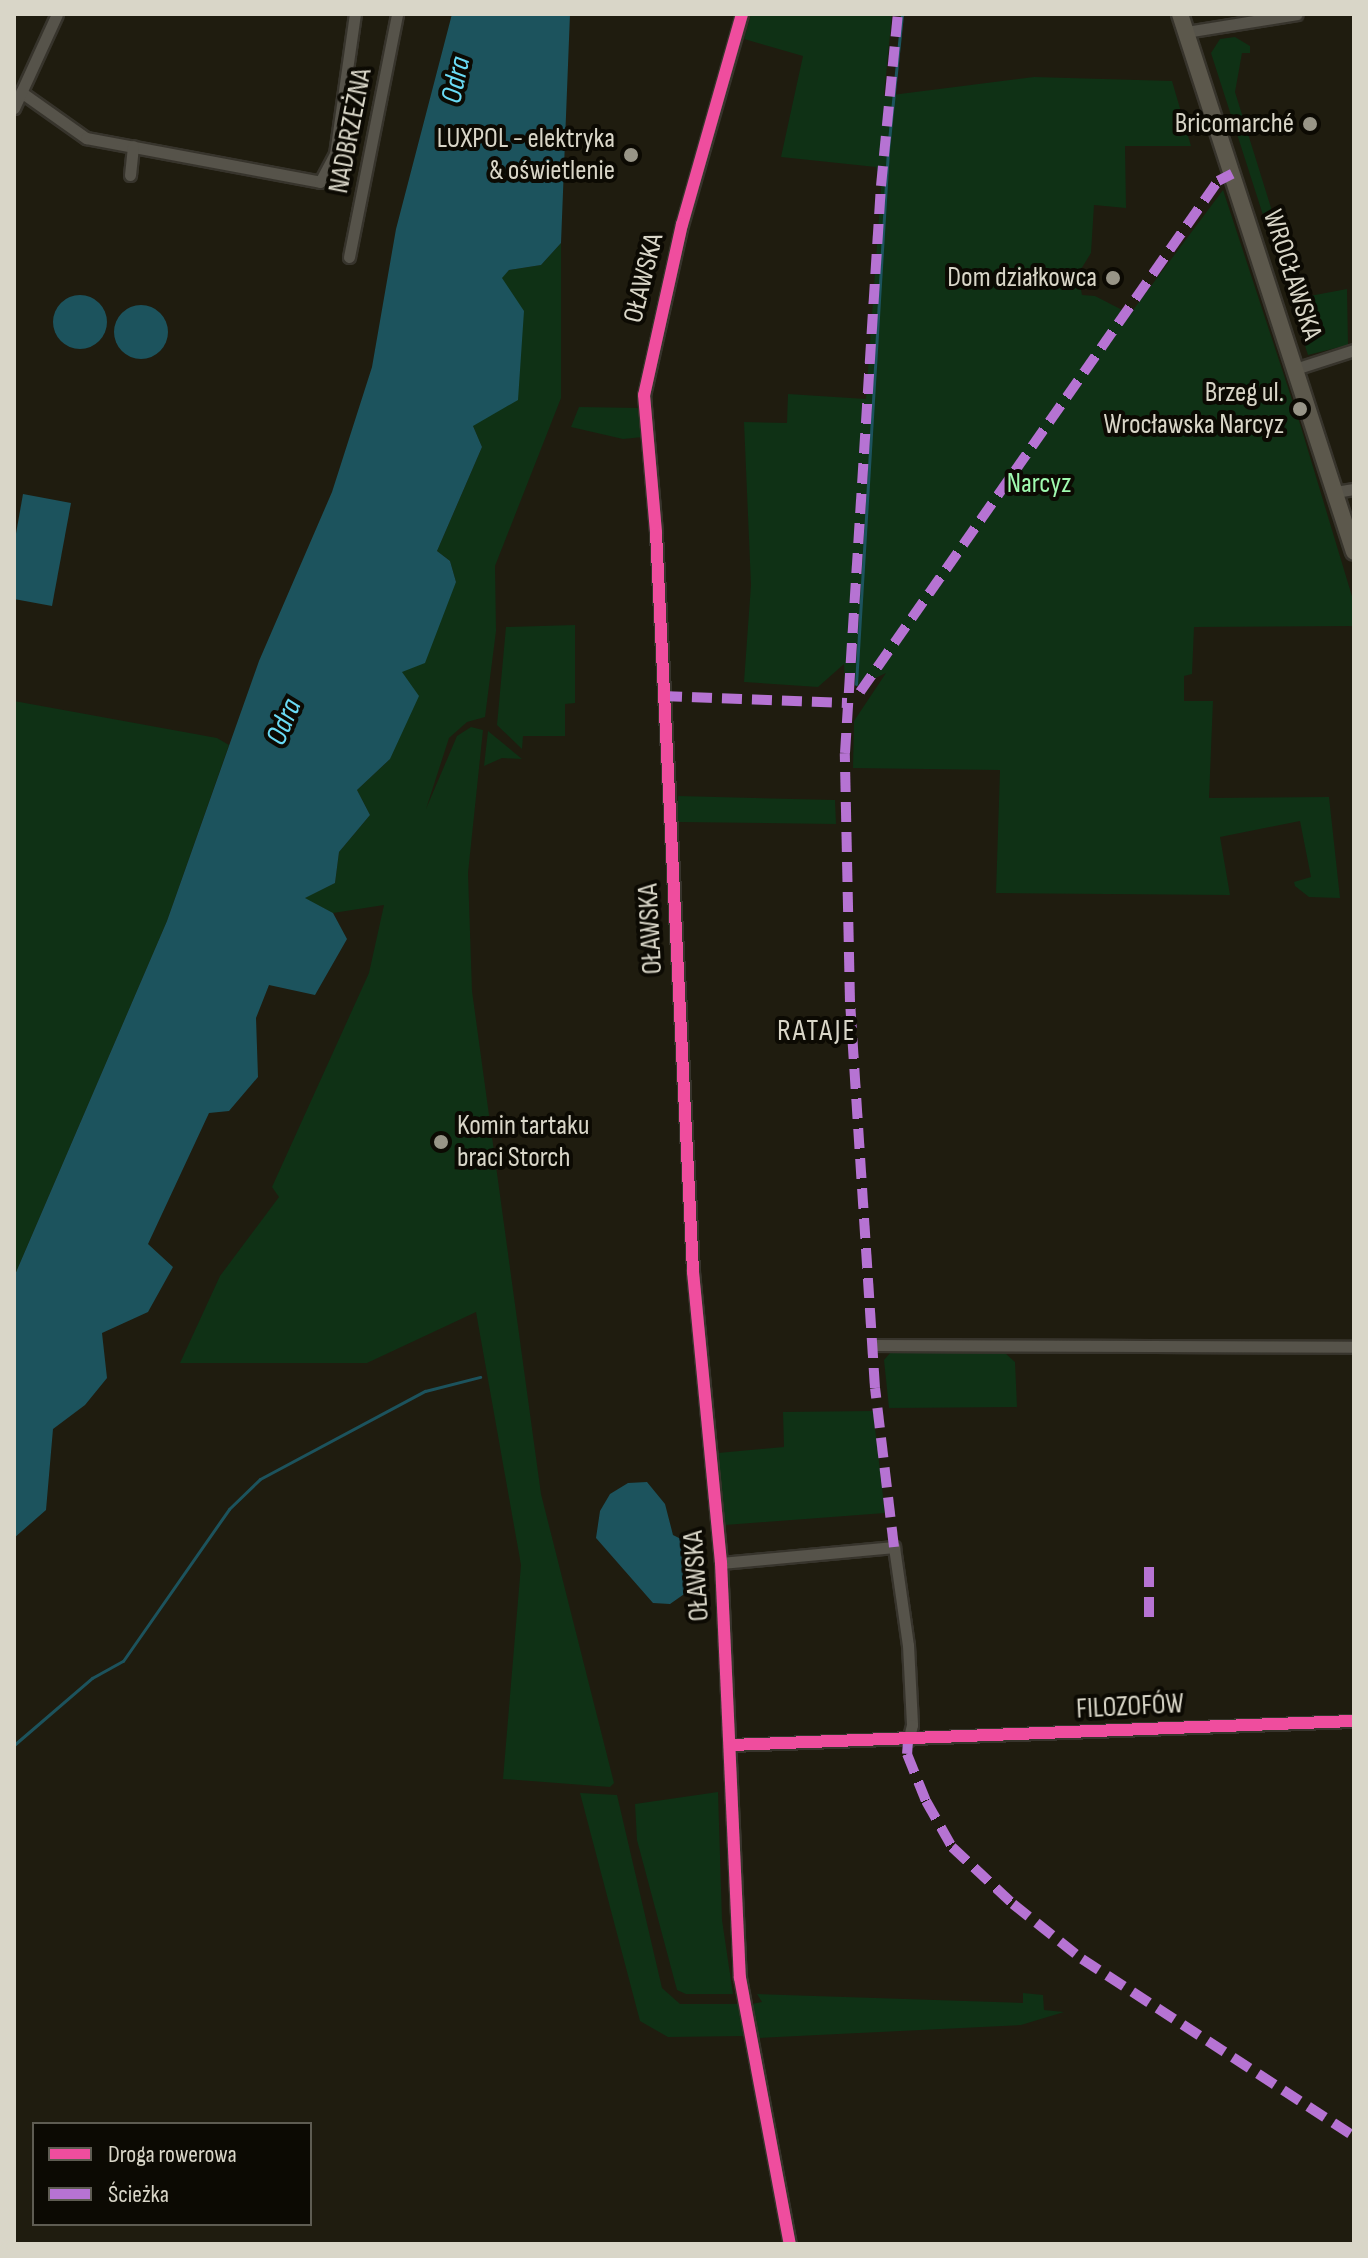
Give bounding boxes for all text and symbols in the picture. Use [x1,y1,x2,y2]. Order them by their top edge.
water label: Odra [434,53,478,107]
street label: NADBRZEŻNA [322,66,380,196]
place label: Bricomarché [1175,107,1294,141]
marker: Bricomarché [1301,115,1319,133]
place label: LUXPOL - elektryka & oświetlenie [437,122,615,188]
marker: LUXPOL - elektryka & oświetlenie [622,146,640,164]
street label: WROCŁAWSKA [1255,206,1329,344]
street label: OŁAWSKA [617,230,671,326]
place label: Dom działkowca [947,261,1097,295]
marker: Dom działkowca [1104,269,1122,287]
place label: Brzeg ul. Wrocławska Narcyz [1103,376,1284,442]
marker: Brzeg ul. Wrocławska Narcyz [1291,400,1309,418]
park label: Narcyz [1007,467,1071,501]
water label: Odra [258,693,310,751]
street label: OŁAWSKA [632,883,670,975]
district label: RATAJE [777,1013,857,1049]
place label: Komin tartaku braci Storch [457,1109,590,1175]
marker: Komin tartaku braci Storch [432,1133,450,1151]
street label: OŁAWSKA [677,1530,717,1622]
street label: FILOZOFÓW [1075,1687,1185,1727]
legend [32,2122,312,2226]
text: Droga rowerowa [108,2140,237,2169]
text: Ścieżka [108,2180,169,2209]

